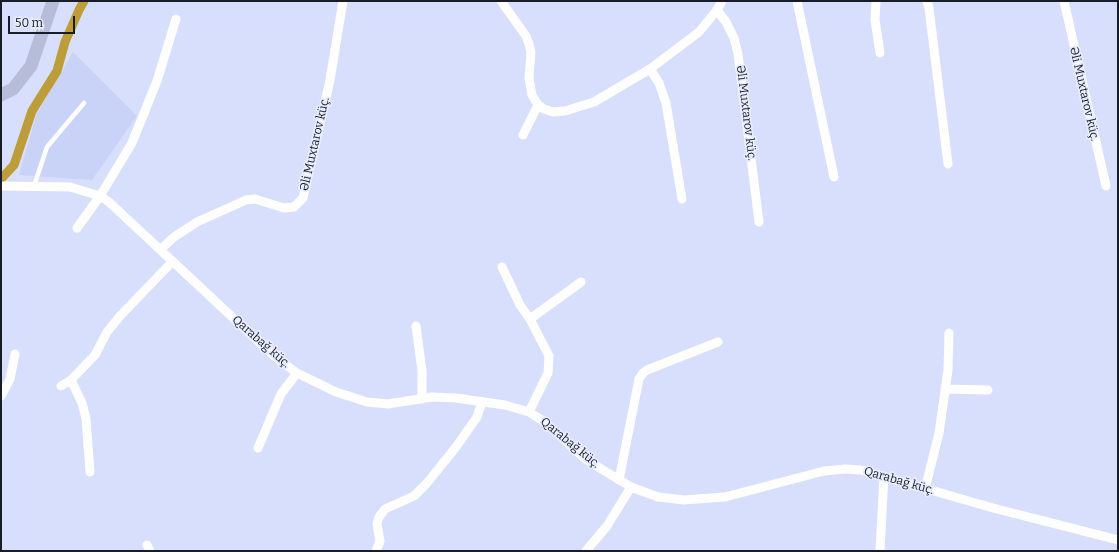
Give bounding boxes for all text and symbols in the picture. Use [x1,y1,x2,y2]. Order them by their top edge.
scale bar [10,8,77,34]
text: 50 m [15,16,43,30]
street label: Əli Muxtarov küç. [1066,46,1102,142]
street label: Əli Muxtarov küç. [733,64,759,162]
street label: Əli Muxtarov küç. [297,96,333,192]
street label: Qarabağ küç. [229,313,293,371]
street label: Qarabağ küç. [537,415,603,471]
street label: Qarabağ küç. [862,464,936,498]

